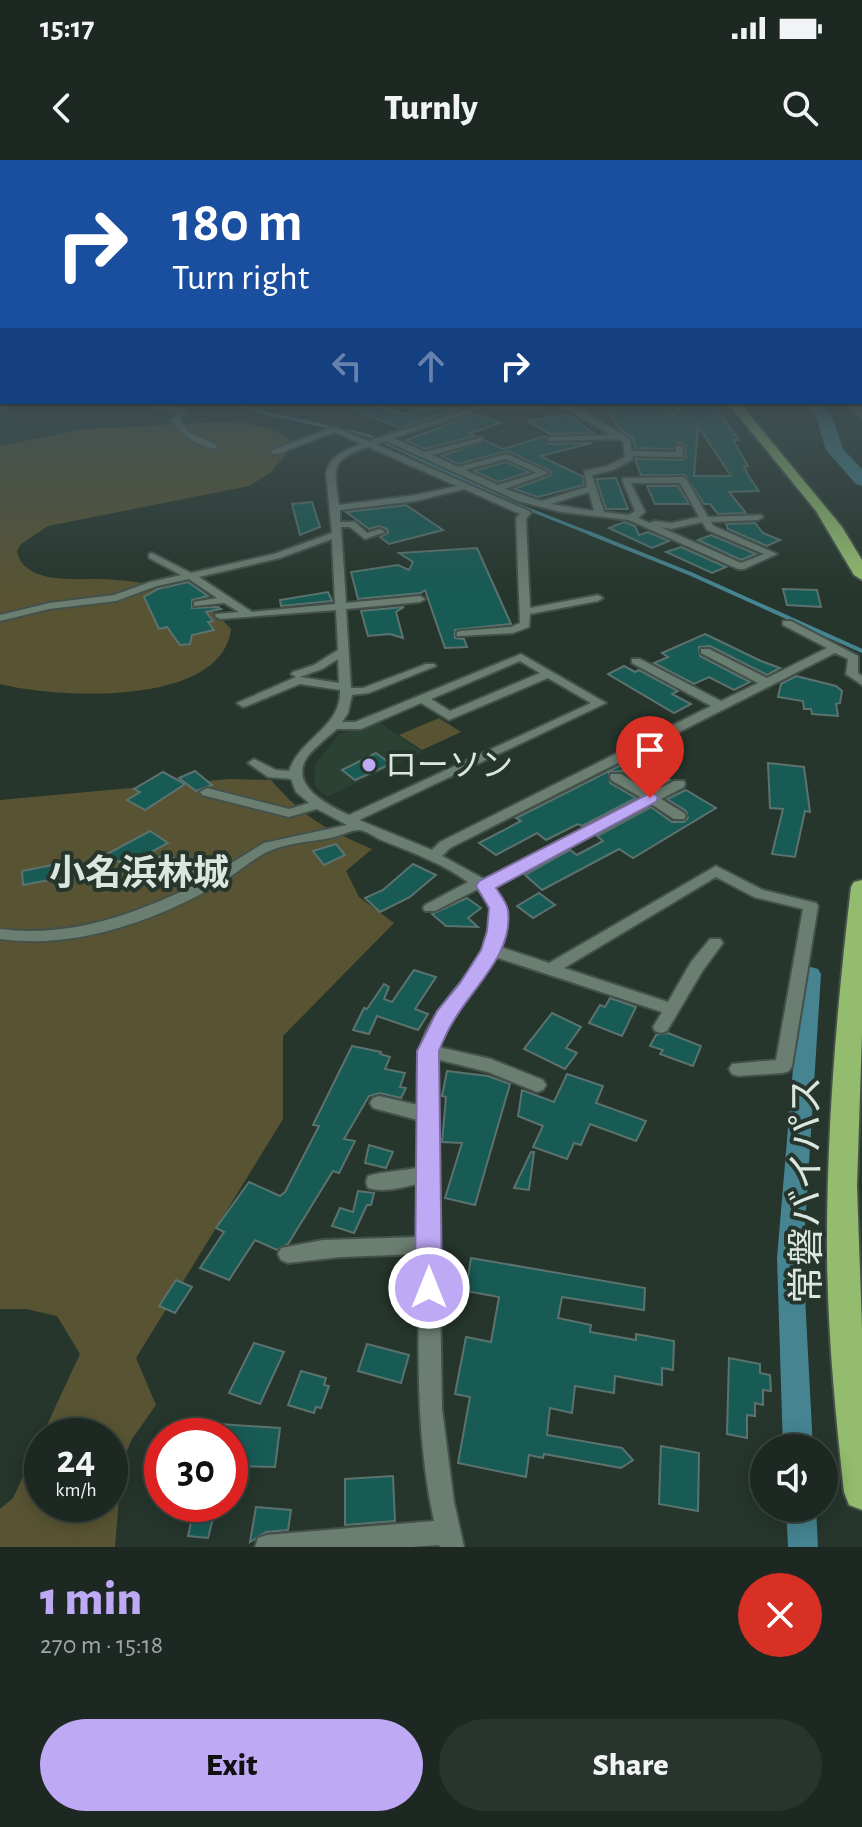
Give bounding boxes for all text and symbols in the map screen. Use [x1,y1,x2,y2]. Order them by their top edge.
text: 15:17 [40,13,94,43]
icon: back [40,86,84,130]
icon: search [778,86,822,130]
text: Turnly [384,90,478,126]
icon: right [40,192,144,296]
text: 180 m [172,195,303,251]
text: Turn right [172,260,309,296]
icon: left [325,344,369,388]
icon: ahead [409,344,453,388]
icon: right [493,344,537,388]
pin [616,716,684,798]
icon: arrive [628,728,672,772]
place label: ローソン [385,750,513,782]
marker: ローソン [360,756,378,774]
district label: 小名浜林城 [49,854,229,892]
street label: 常磐バイパス [787,1076,827,1304]
position arrow [387,1246,471,1330]
speed limit sign: 30 [144,1418,248,1522]
map controls [750,1434,838,1522]
button: sound [750,1434,838,1522]
text: 24 [57,1440,95,1480]
text: km/h [55,1480,97,1500]
button: close [738,1573,822,1657]
text: 1 min [40,1576,142,1624]
text: 270 m · 15:18 [40,1632,163,1658]
button: Exit [40,1719,423,1811]
button: Share [439,1719,822,1811]

